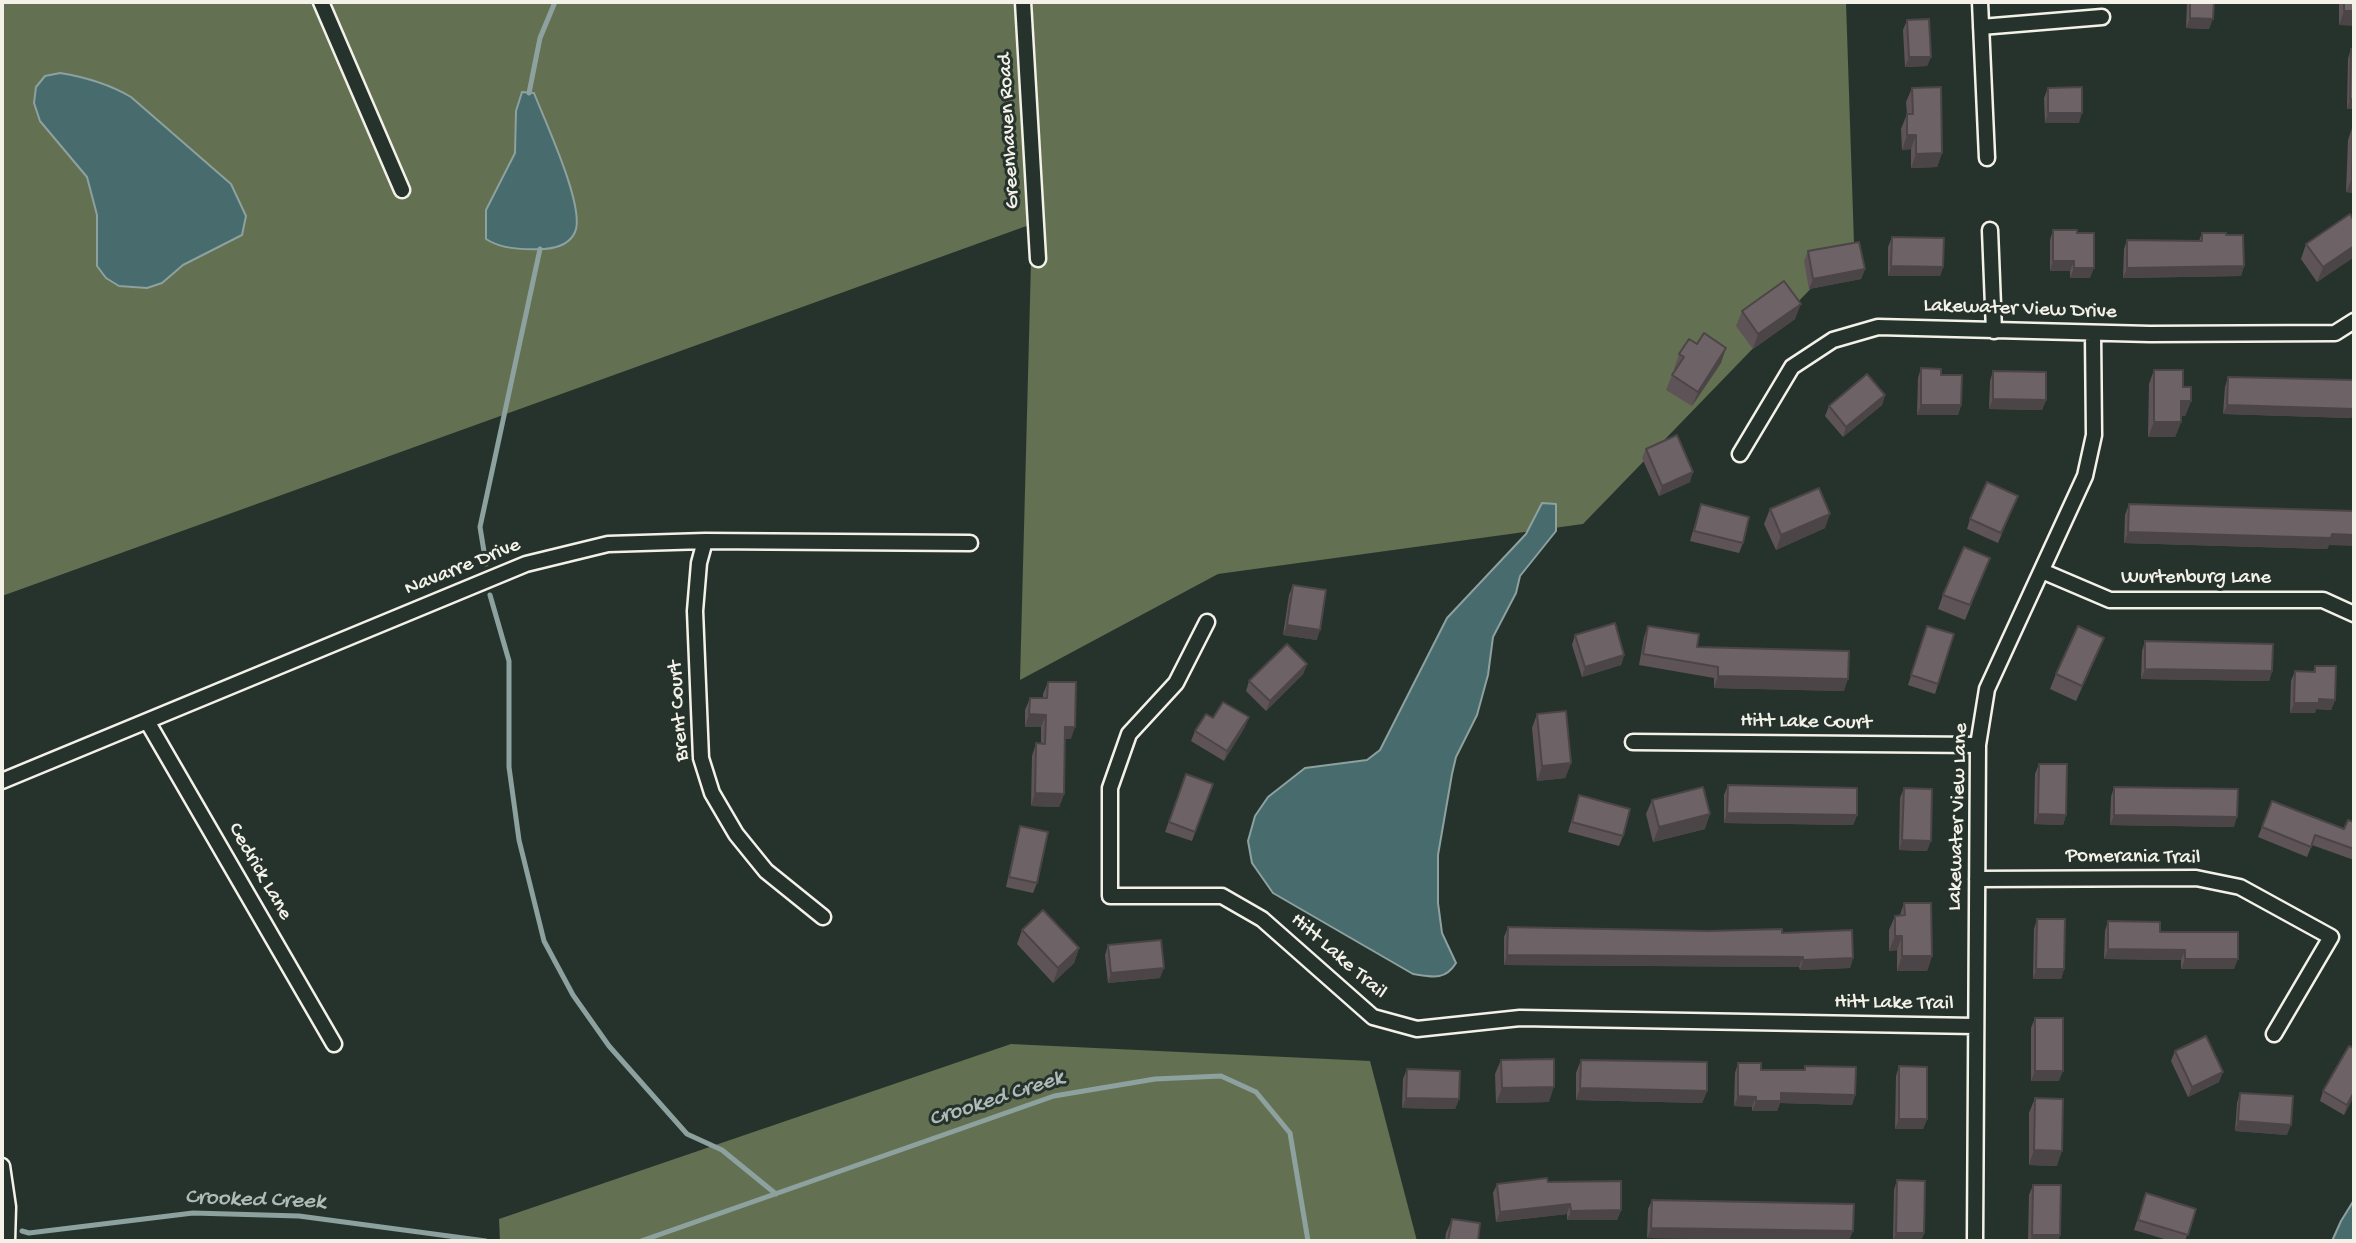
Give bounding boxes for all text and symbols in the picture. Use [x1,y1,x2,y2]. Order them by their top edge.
street label: Greenhaven Road [993,52,1027,210]
street label: Lakewater View Drive [1923,294,2117,326]
street label: Navarre Drive [401,533,525,603]
street label: Wurtenburg Lane [2121,566,2271,592]
street label: Brent Court [664,660,696,762]
street label: Hitt Lake Court [1740,709,1872,737]
street label: Lakewater View Lane [1943,723,1975,911]
street label: Cedrick Lane [221,819,297,925]
street label: Pomerania Trail [2065,844,2201,872]
street label: Hitt Lake Trail [1285,908,1391,1006]
street label: Hitt Lake Trail [1834,990,1954,1018]
water label: Crooked Creek [926,1065,1068,1135]
water label: Crooked Creek [184,1185,326,1217]

